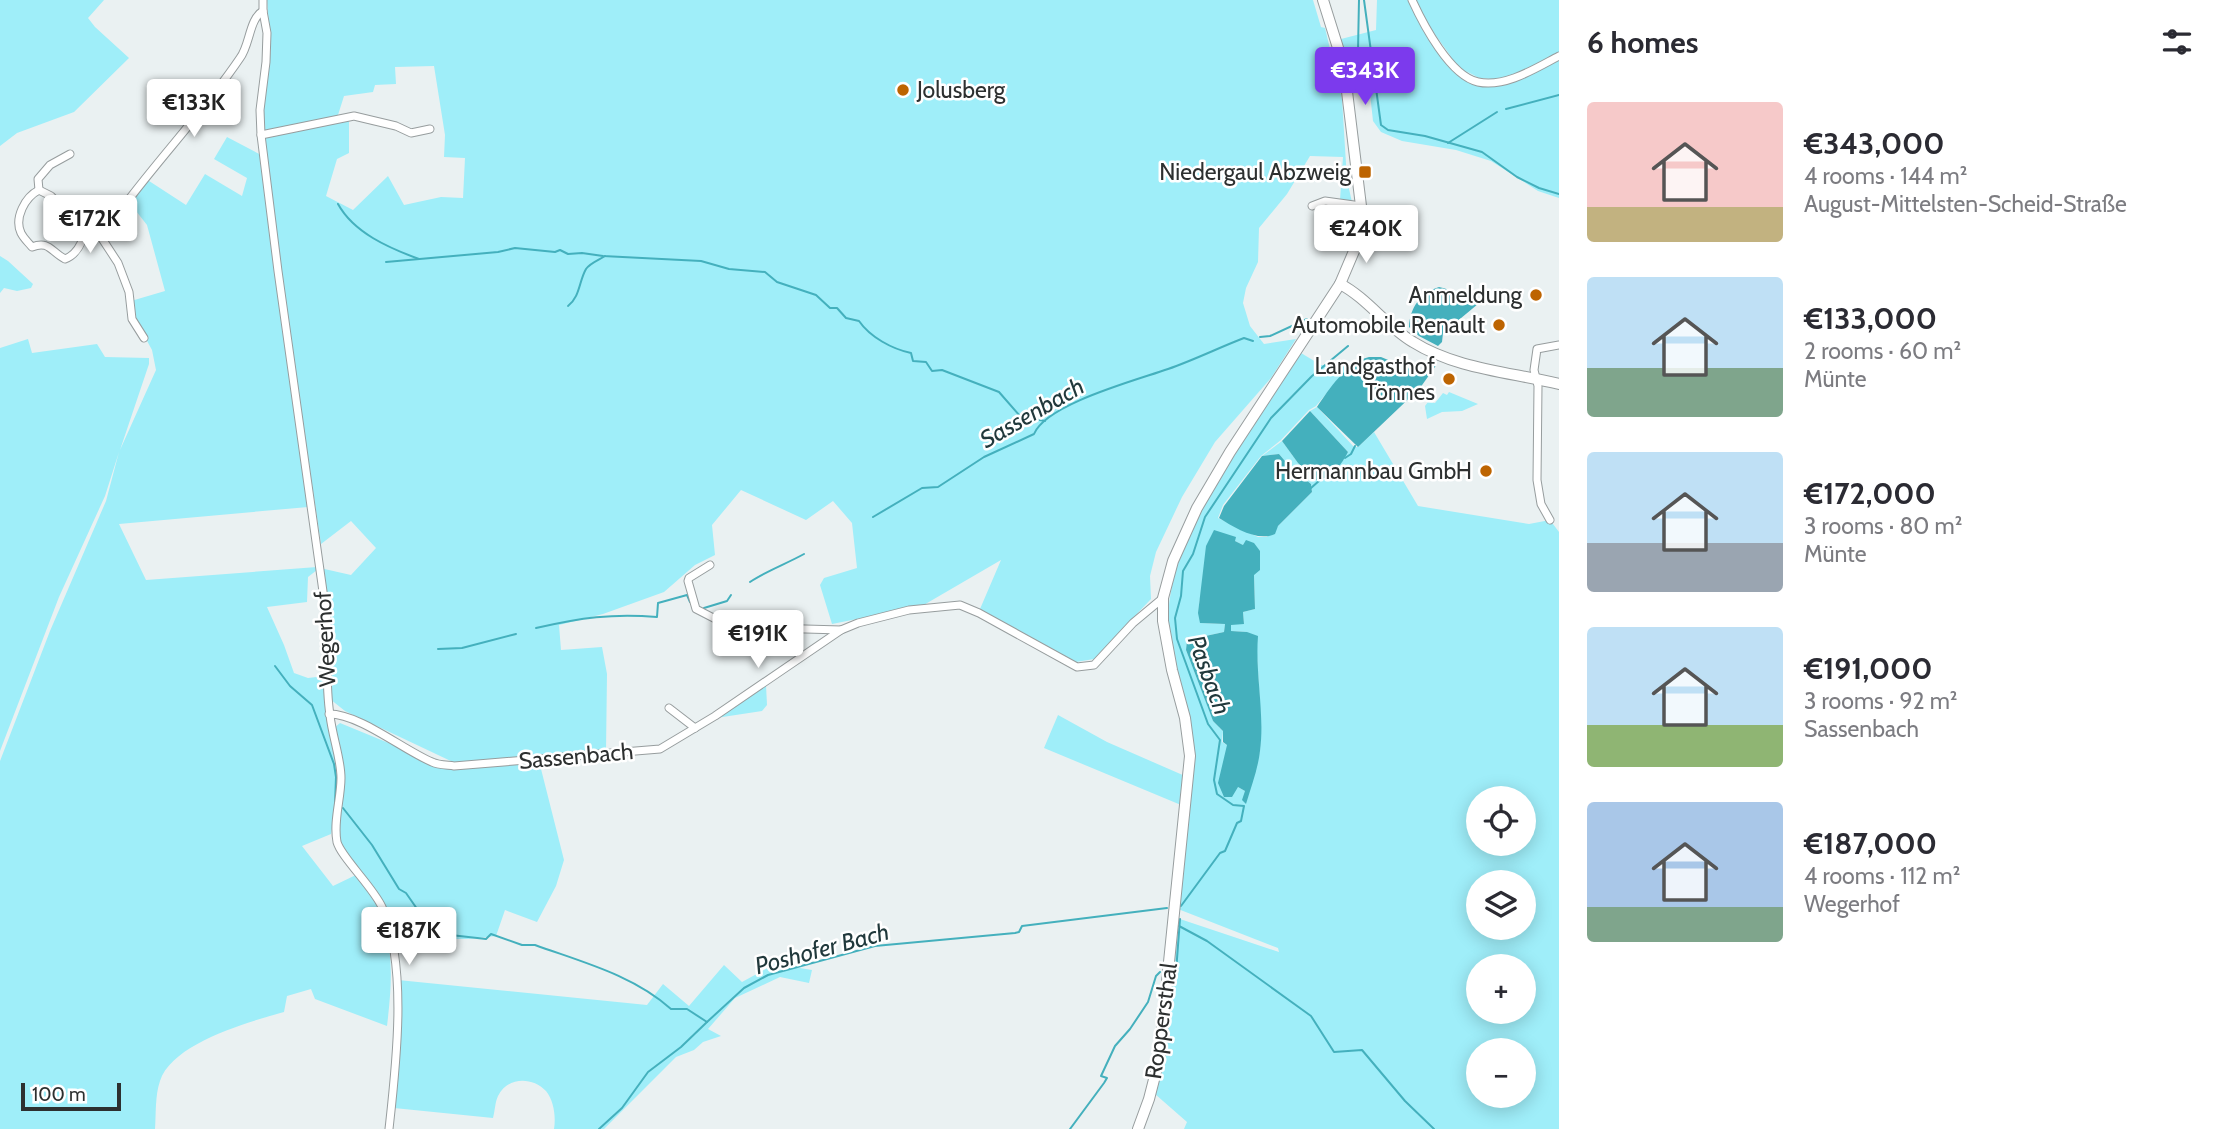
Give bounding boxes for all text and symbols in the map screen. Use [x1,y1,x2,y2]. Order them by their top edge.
icon: filters [2158,23,2196,61]
text: 6 homes [1587,24,1698,61]
pin: €343K [1316,48,1414,107]
text: €343K [1331,56,1399,84]
place label: Jolusberg [916,76,1006,104]
pin: €133K [145,80,243,139]
marker: Jolusberg [895,82,911,98]
text: €133K [163,88,225,116]
text: €343,000 [1804,125,1944,162]
icon: home [1643,130,1727,214]
place label: Niedergaul Abzweig [1159,158,1352,186]
text: 4 rooms · 144 m² [1804,162,1967,190]
marker: Niedergaul Abzweig [1357,164,1373,180]
text: August-Mittelsten-Scheid-Straße [1804,190,2127,218]
pin: €172K [41,196,139,255]
text: €172K [59,204,121,232]
pin: €240K [1317,205,1415,265]
text: €240K [1330,214,1402,242]
place label: Anmeldung [1409,281,1523,309]
marker: Anmeldung [1528,287,1544,303]
text: €133,000 [1804,300,1937,337]
icon: home [1643,305,1727,389]
place label: Automobile Renault [1292,311,1485,339]
marker: Automobile Renault [1491,317,1507,333]
text: 2 rooms · 60 m² [1804,337,1961,365]
place label: Landgasthof Tönnes [1314,352,1435,406]
text: Münte [1804,365,1867,393]
water label: Sassenbach [975,371,1089,454]
marker: Landgasthof Tönnes [1441,371,1457,387]
place label: Hermannbau GmbH [1275,457,1472,485]
marker: Hermannbau GmbH [1478,463,1494,479]
text: €172,000 [1804,475,1936,512]
icon: home [1643,480,1727,564]
text: 3 rooms · 80 m² [1804,512,1962,540]
text: Münte [1804,540,1867,568]
street label: Wegerhof [308,590,341,688]
pin: €191K [709,610,807,670]
text: €191K [728,619,788,647]
water label: Pasbach [1182,631,1237,719]
text: €191,000 [1804,650,1932,687]
icon: home [1643,655,1727,739]
text: 3 rooms · 92 m² [1804,687,1958,715]
text: Sassenbach [1804,715,1919,743]
street label: Sassenbach [518,737,634,775]
map controls [1466,786,1536,1108]
button: locate [1466,786,1536,856]
text: €187,000 [1804,825,1937,862]
icon: home [1643,830,1727,914]
text: 4 rooms · 112 m² [1804,862,1960,890]
button: layers [1466,870,1536,940]
text: Wegerhof [1804,890,1900,918]
pin: €187K [360,908,458,967]
text: €187K [377,916,441,944]
water label: Poshofer Bach [752,917,892,980]
button: + [1466,954,1536,1024]
street label: Roppersthal [1139,961,1183,1081]
button: − [1466,1038,1536,1108]
scale bar [21,1080,121,1112]
text: 100 m [32,1083,86,1106]

